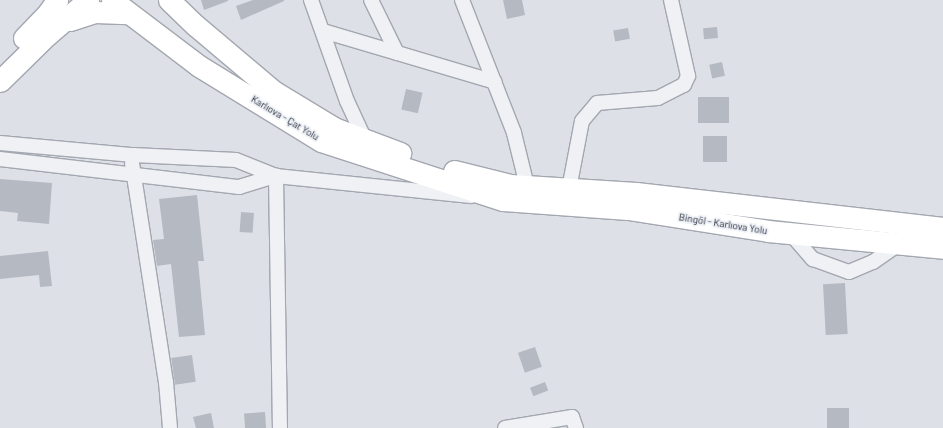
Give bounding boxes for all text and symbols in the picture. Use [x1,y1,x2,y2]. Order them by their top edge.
street label: Karlıova - Çat Yolu [249,93,321,143]
street label: Bingöl - Karlıova Yolu [678,211,768,237]

